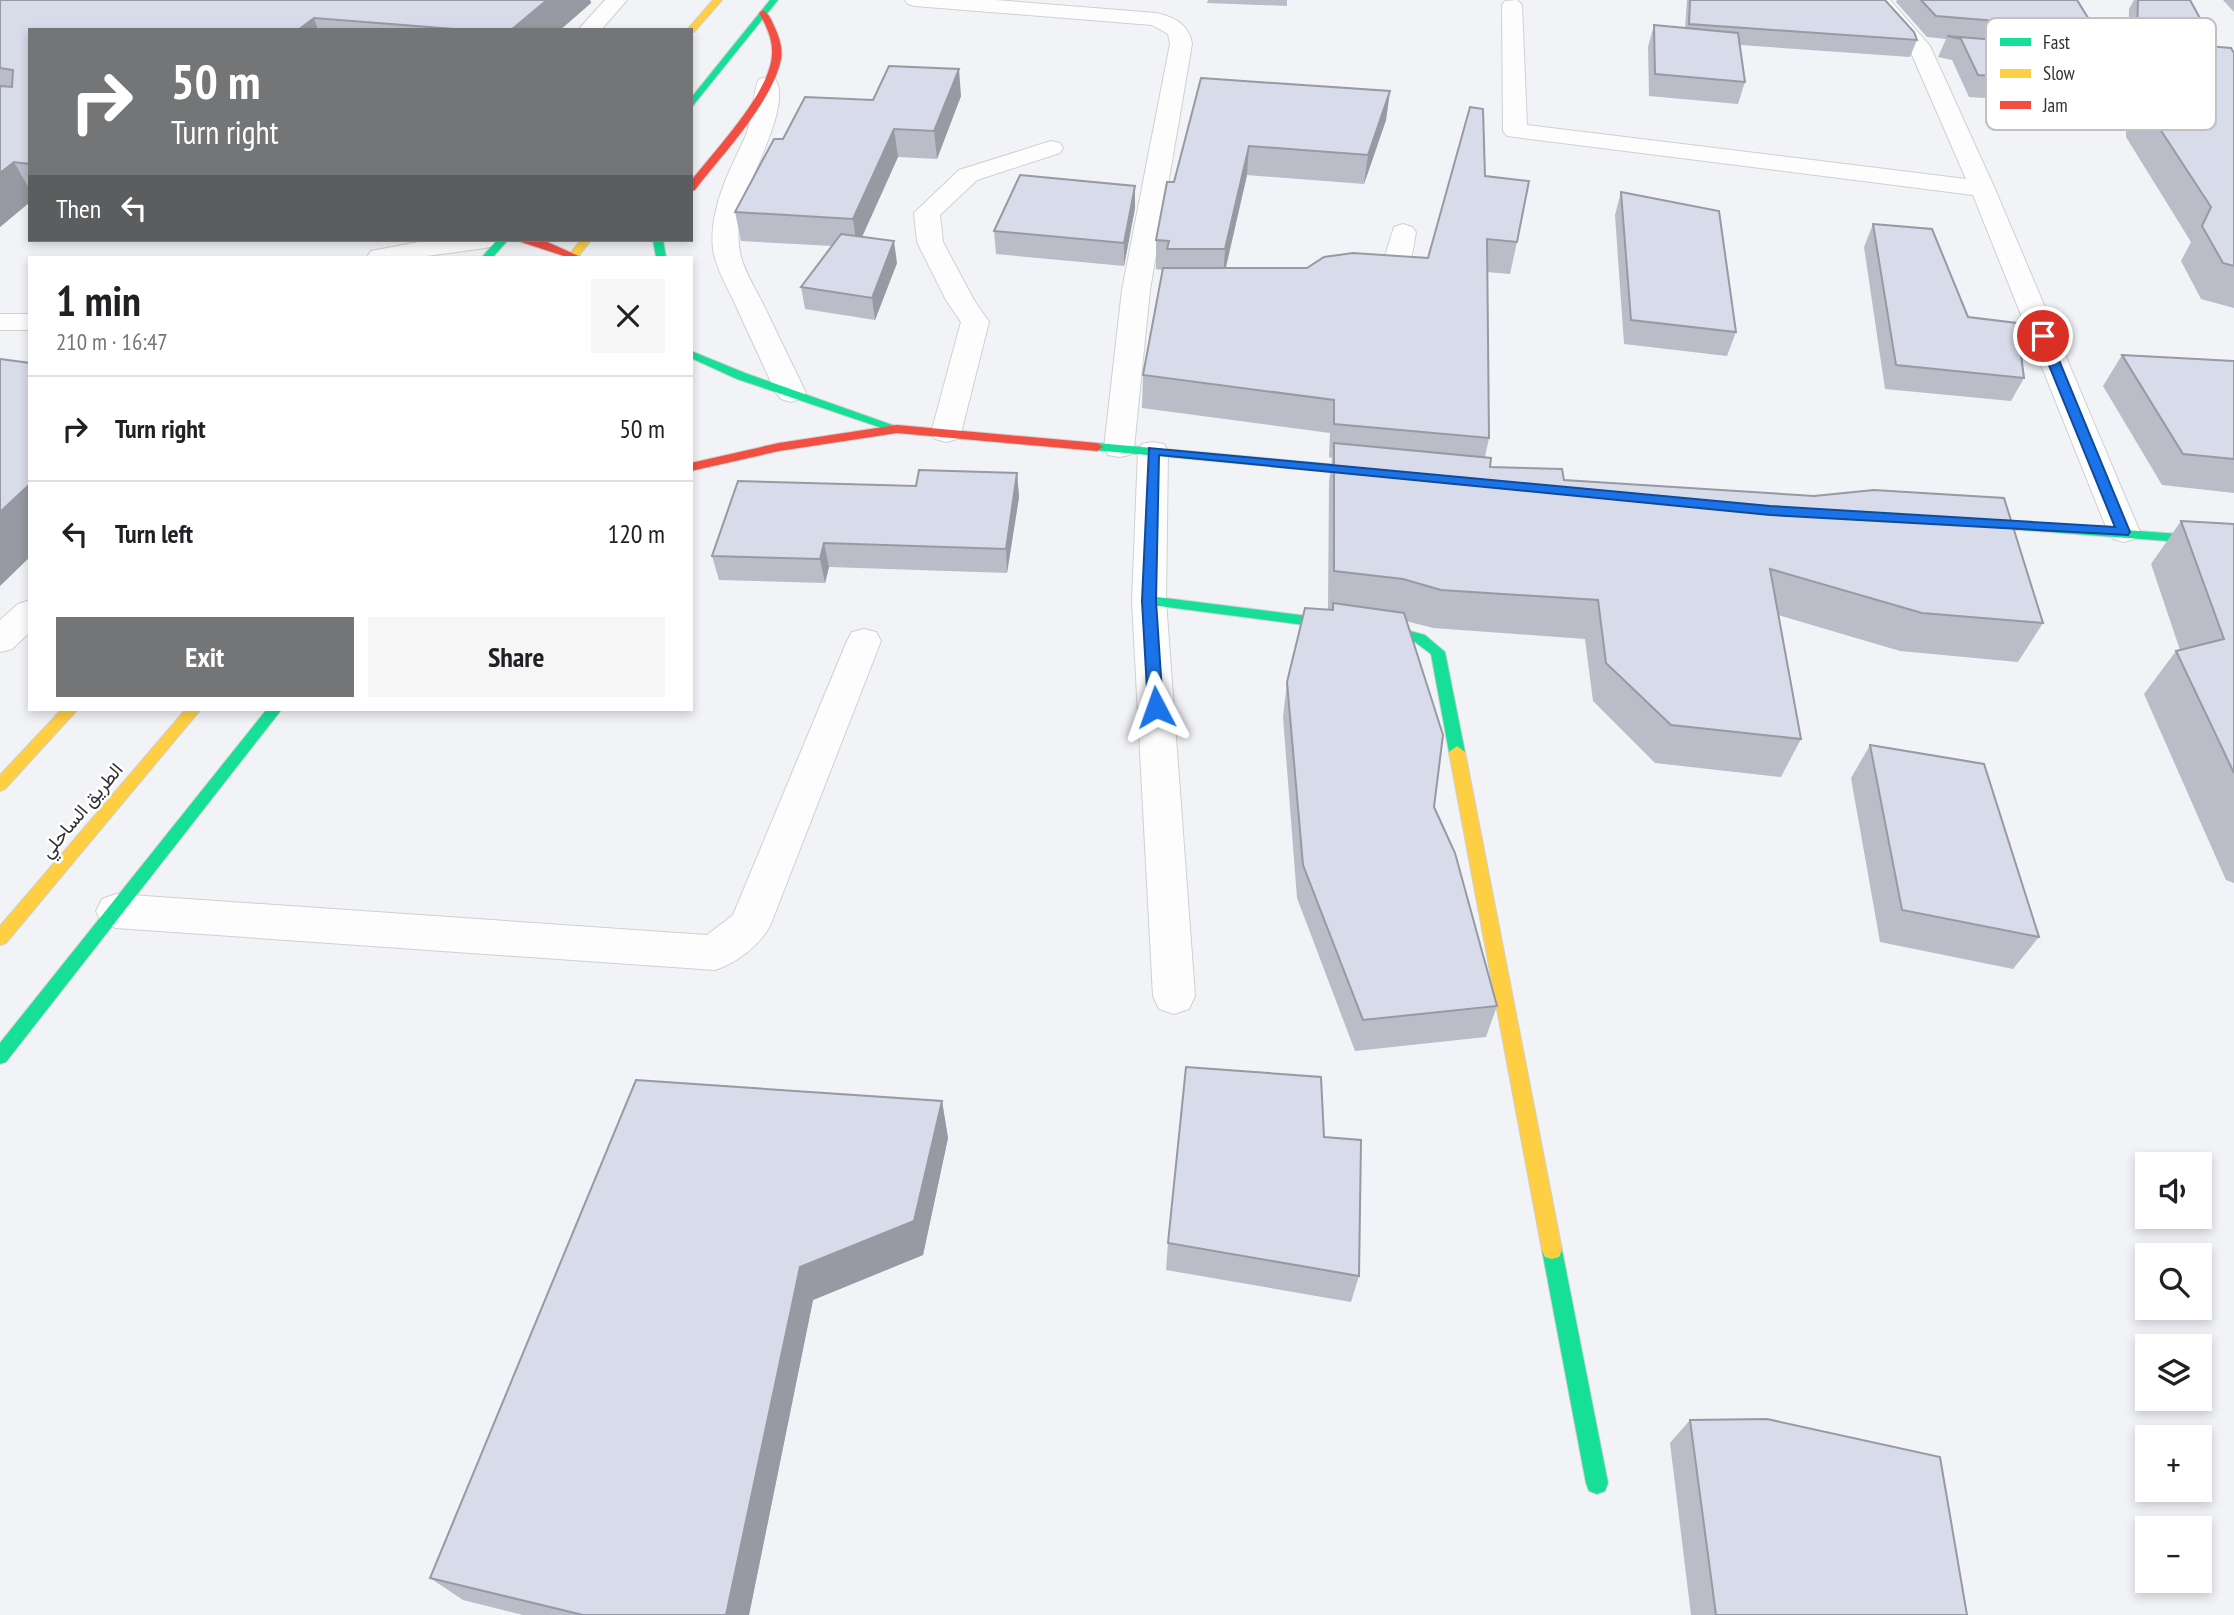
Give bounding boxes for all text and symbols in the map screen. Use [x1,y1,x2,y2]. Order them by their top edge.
legend [1986,18,2216,130]
text: Fast [2043,30,2071,54]
text: 50 m [171,49,260,113]
icon: right [56,56,147,147]
text: Slow [2043,61,2076,85]
text: Jam [2042,93,2068,117]
text: Turn right [171,111,279,153]
icon: left [115,189,153,227]
text: Then [56,192,101,225]
text: 1 min [56,273,141,328]
button: close [591,279,665,353]
pin [2013,306,2073,366]
icon: arrive [2024,317,2062,355]
text: 210 m · 16:47 [56,327,168,356]
icon: right [56,410,94,448]
text: Turn right [115,412,206,445]
text: 50 m [619,412,665,445]
icon: left [56,515,94,553]
text: Turn left [115,517,193,550]
text: 120 m [607,517,665,550]
button: Exit [56,617,354,697]
button: Share [368,617,665,697]
position arrow [1119,670,1193,744]
street label: الطريق الساحلي [34,758,131,865]
map controls [2135,1152,2212,1593]
button: sound [2135,1152,2212,1229]
button: search [2135,1243,2212,1320]
button: layers [2135,1334,2212,1411]
button: + [2135,1425,2212,1502]
button: − [2135,1516,2212,1593]

